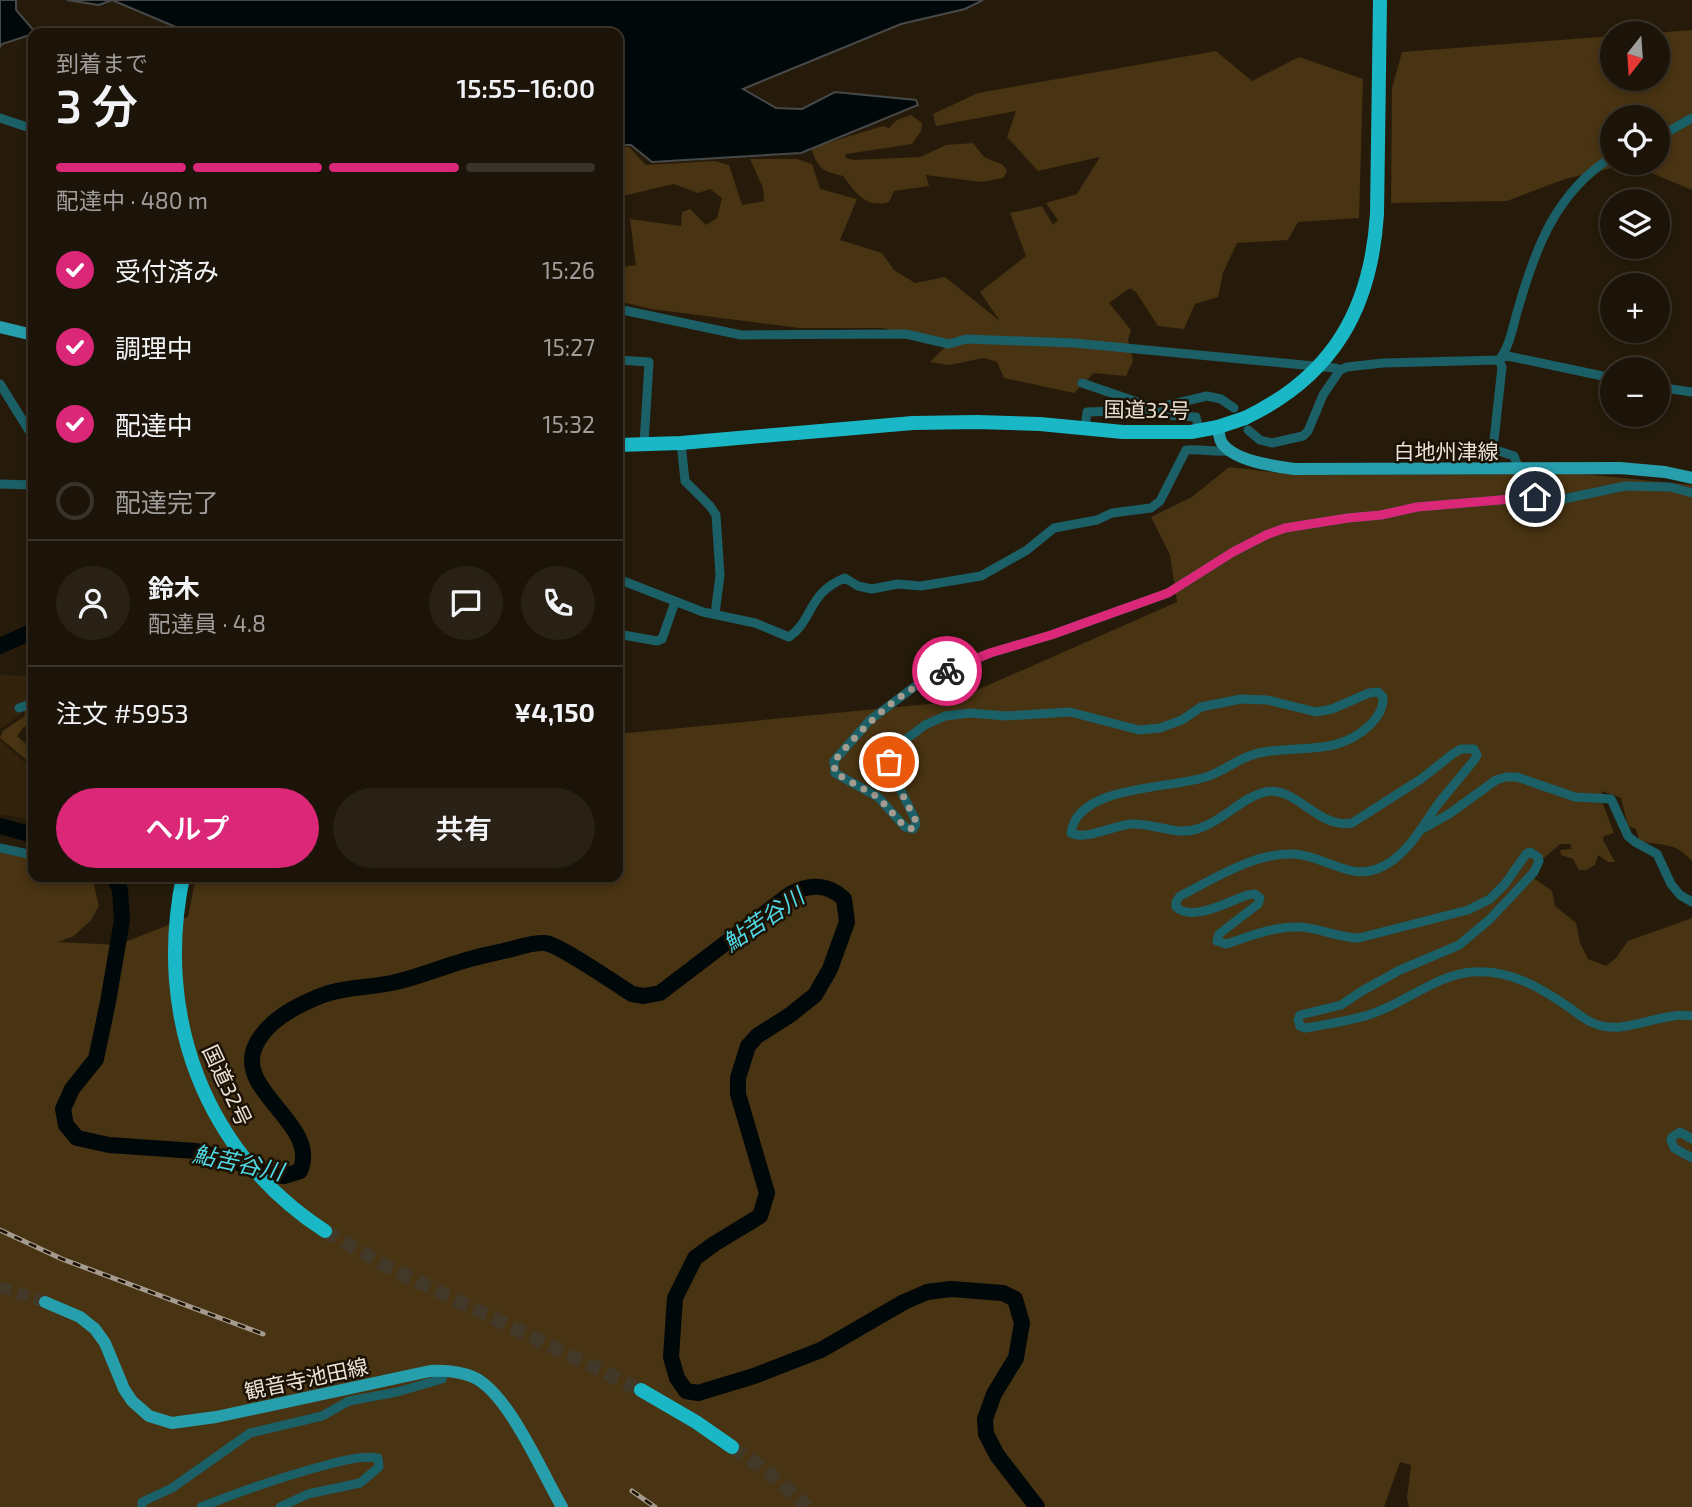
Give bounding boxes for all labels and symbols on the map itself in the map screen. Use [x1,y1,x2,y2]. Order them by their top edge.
north arrow [1600,21,1670,91]
street label: 国道32号 [1104,396,1190,422]
street label: 白地州津線 [1394,438,1499,463]
pin [1505,467,1565,527]
courier [912,636,982,706]
pin [859,732,919,792]
water label: 鮎苦谷川 [717,880,811,956]
street label: 国道32号 [198,1041,258,1129]
water label: 鮎苦谷川 [190,1139,289,1186]
street label: 観音寺池田線 [242,1353,370,1403]

